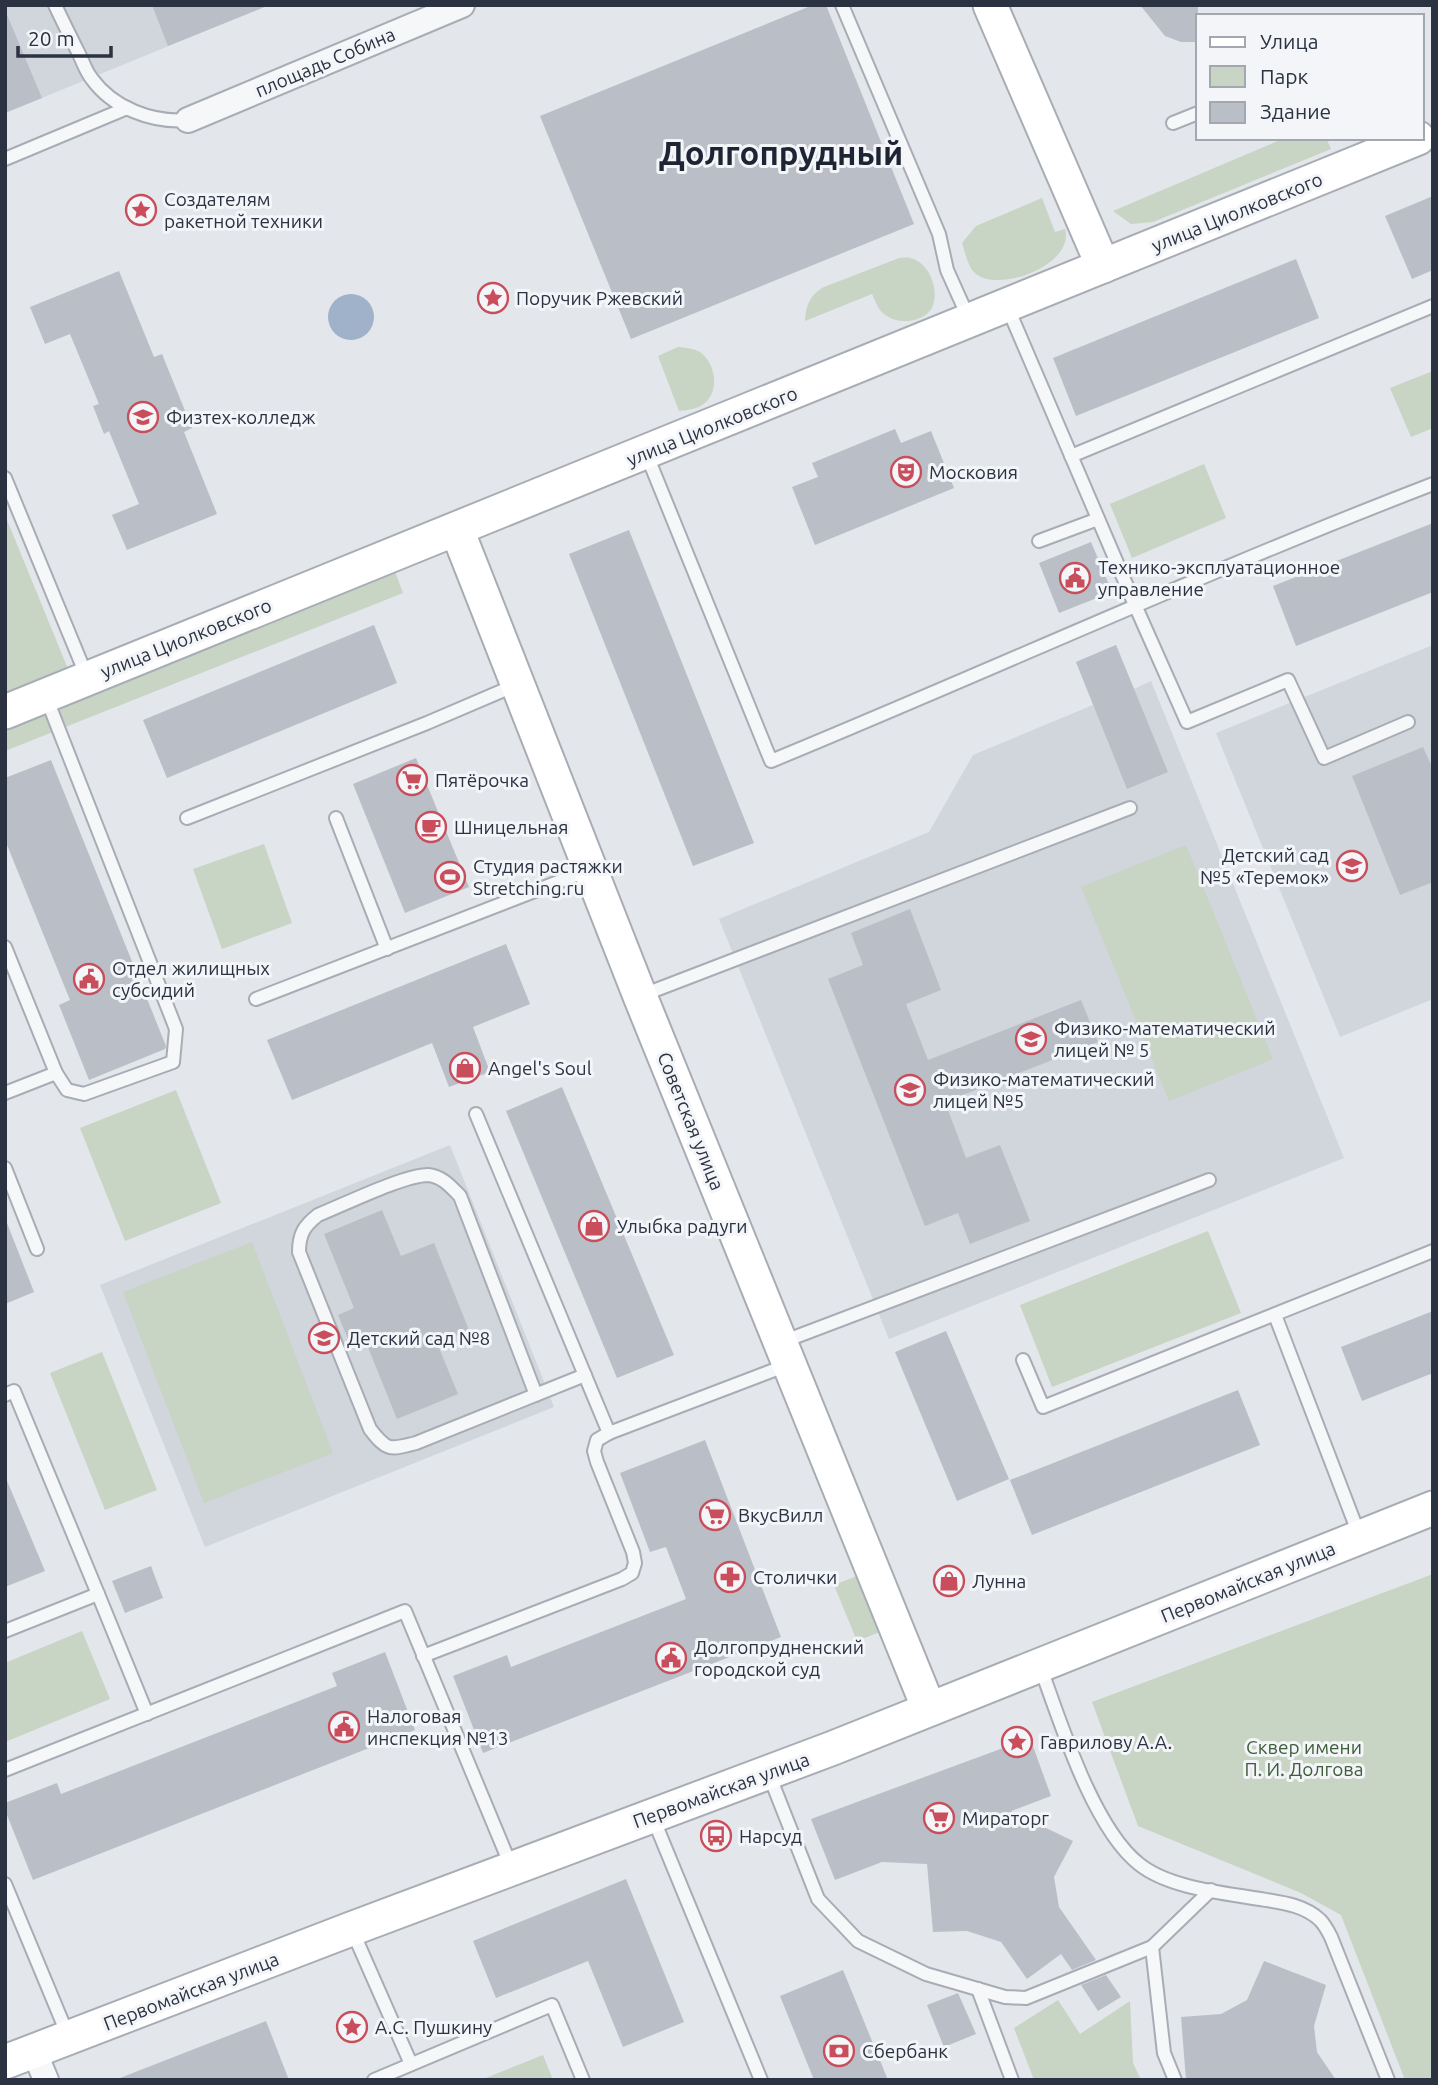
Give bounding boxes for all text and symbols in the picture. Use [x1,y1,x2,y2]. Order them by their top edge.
scale bar [18,14,110,58]
legend [1196,14,1424,140]
street label: площадь Собина [252,23,398,101]
text: 20 m [28,26,75,50]
text: Улица [1260,29,1318,53]
text: Парк [1260,64,1309,88]
text: Здание [1260,99,1331,123]
district label: Долгопрудный [659,134,903,171]
street label: улица Циолковского [1148,168,1326,256]
place label: Создателям ракетной техники [164,188,323,232]
place icon: Создателям ракетной техники [124,193,158,227]
place icon: Поручик Ржевский [476,281,510,315]
place label: Поручик Ржевский [516,287,683,309]
street label: улица Циолковского [623,382,801,470]
school or university icon: Физтех-колледж [126,400,160,434]
place label: Физтех-колледж [166,406,316,428]
theatre icon: Московия [889,455,923,489]
place label: Московия [929,461,1018,483]
place label: Технико-эксплуатационное управление [1098,556,1340,600]
public building icon: Технико-эксплуатационное управление [1058,561,1092,595]
street label: улица Циолковского [97,594,275,682]
supermarket icon: Пятёрочка [395,763,429,797]
place label: Пятёрочка [435,769,529,791]
cafe icon: Шницельная [414,810,448,844]
place label: Шницельная [454,816,568,838]
place label: Детский сад №5 «Теремок» [1200,844,1329,888]
school or university icon: Детский сад №5 «Теремок» [1335,849,1369,883]
place label: Студия растяжки Stretching.ru [473,855,623,899]
sports icon: Студия растяжки Stretching.ru [433,860,467,894]
place label: Отдел жилищных субсидий [112,957,270,1001]
public building icon: Отдел жилищных субсидий [72,962,106,996]
place label: Физико-математический лицей № 5 [1054,1017,1276,1061]
school or university icon: Физико-математический лицей № 5 [1014,1022,1048,1056]
street label: Советская улица [653,1049,729,1193]
shop icon: Angel's Soul [448,1051,482,1085]
place label: Angel's Soul [488,1057,592,1079]
place label: Физико-математический лицей №5 [933,1068,1155,1112]
school or university icon: Физико-математический лицей №5 [893,1073,927,1107]
shop icon: Улыбка радуги [577,1209,611,1243]
place label: Улыбка радуги [617,1215,748,1237]
school or university icon: Детский сад №8 [307,1321,341,1355]
place label: Детский сад №8 [347,1327,490,1349]
supermarket icon: ВкусВилл [698,1498,732,1532]
place label: ВкусВилл [738,1504,823,1526]
street label: Первомайская улица [1158,1537,1338,1627]
pharmacy icon: Столички [713,1560,747,1594]
shop icon: Лунна [932,1564,966,1598]
place label: Столички [753,1566,837,1588]
place label: Лунна [972,1570,1026,1592]
place label: Долгопрудненский городской суд [694,1636,864,1680]
public building icon: Долгопрудненский городской суд [654,1641,688,1675]
place label: Налоговая инспекция №13 [367,1705,509,1749]
public building icon: Налоговая инспекция №13 [327,1710,361,1744]
place icon: Гаврилову А.А. [1000,1725,1034,1759]
place label: Гаврилову А.А. [1040,1731,1172,1753]
park label: Сквер имени П. И. Долгова [1244,1736,1364,1780]
street label: Первомайская улица [630,1748,812,1832]
supermarket icon: Мираторг [922,1801,956,1835]
place label: Мираторг [962,1807,1049,1829]
bus stop icon: Нарсуд [699,1819,733,1853]
place label: Нарсуд [739,1825,802,1847]
street label: Первомайская улица [100,1947,282,2035]
place icon: А.С. Пушкину [335,2010,369,2044]
place label: А.С. Пушкину [375,2016,492,2038]
bank icon: Сбербанк [822,2034,856,2068]
place label: Сбербанк [862,2040,948,2062]

